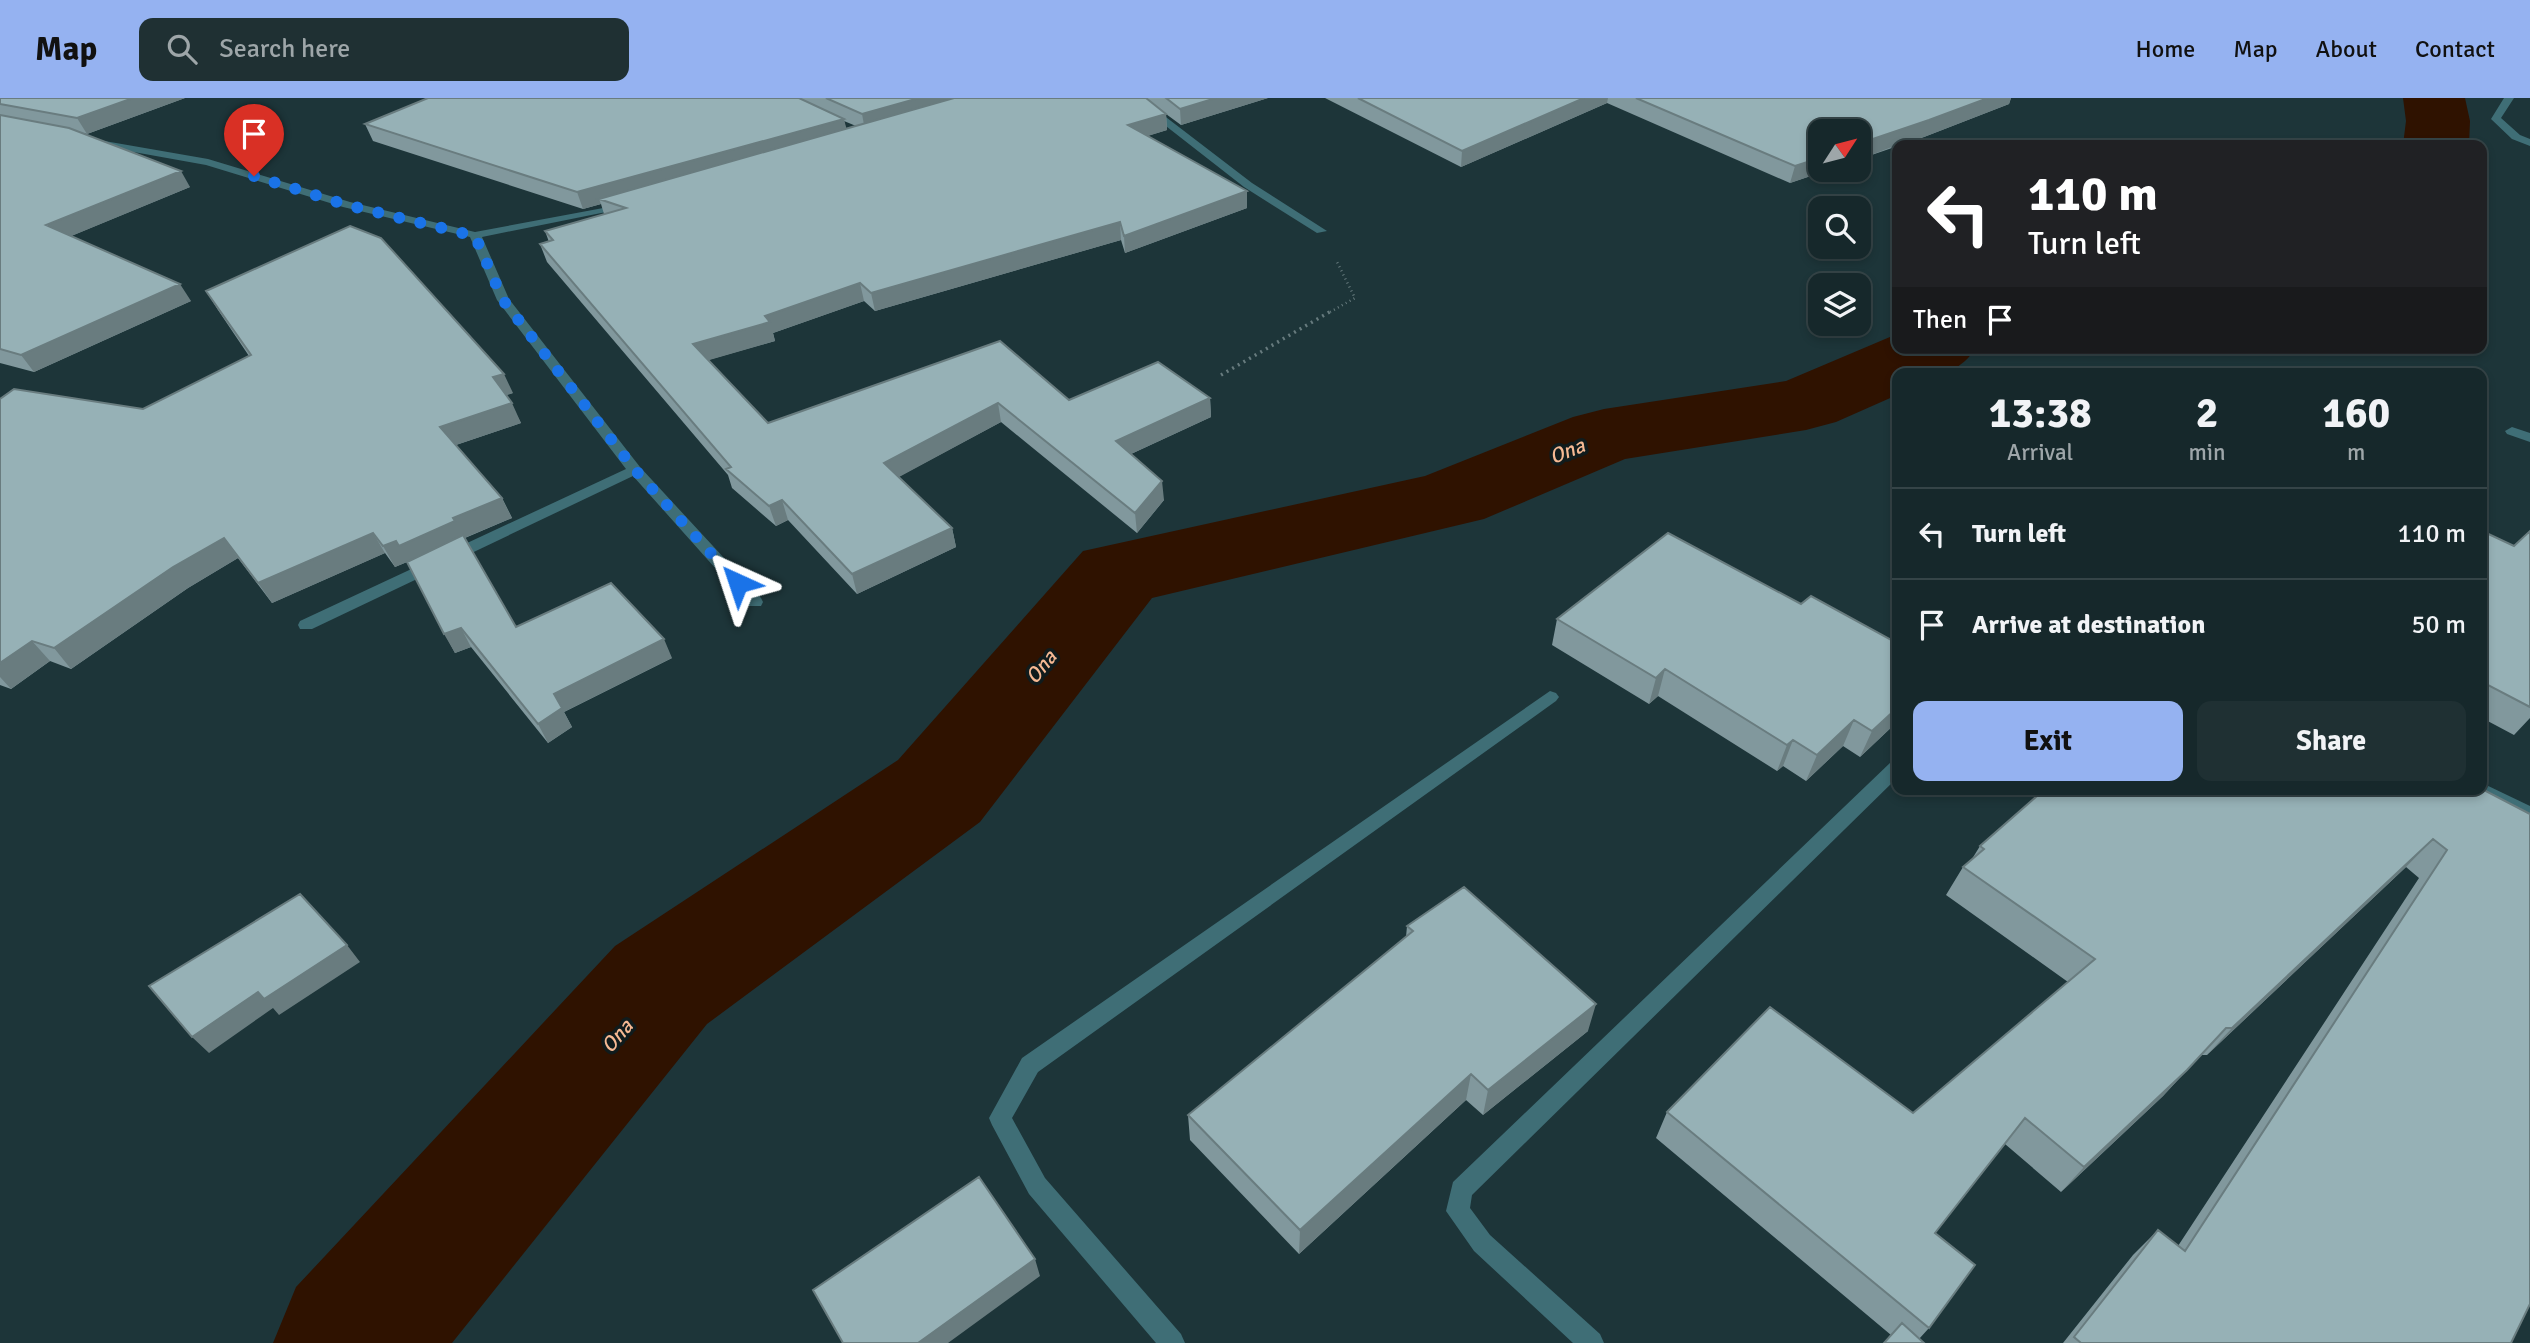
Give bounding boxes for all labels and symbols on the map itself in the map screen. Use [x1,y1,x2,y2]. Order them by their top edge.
pin [224,104,284,176]
north arrow [1808,119,1871,182]
water label: Ona [1545,432,1590,470]
position arrow [701,546,775,620]
water label: Ona [1020,644,1063,689]
water label: Ona [595,1013,639,1058]

